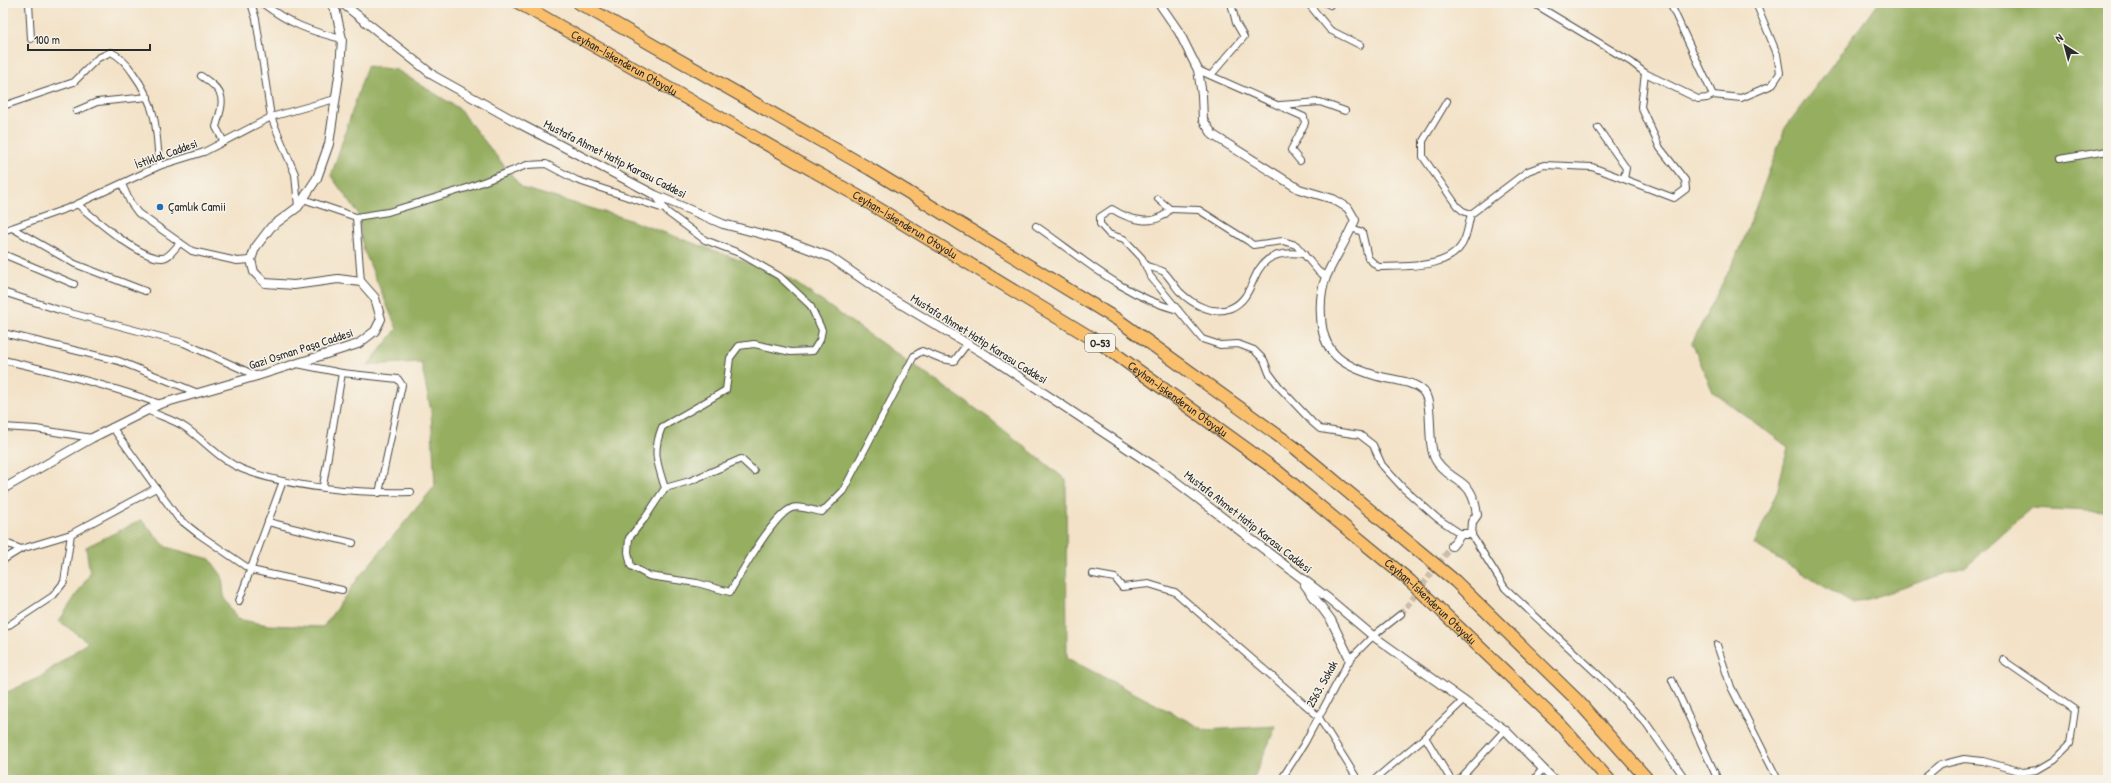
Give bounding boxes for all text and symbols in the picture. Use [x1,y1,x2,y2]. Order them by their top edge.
street label: Ceyhan-İskenderun Otoyolu [568,25,681,100]
scale bar [28,26,150,52]
north arrow [2045,26,2085,66]
text: N [2053,30,2066,45]
text: 100 m [34,31,60,48]
street label: Mustafa Ahmet Hatip Karasu Caddesi [541,115,690,202]
street label: İstiklal Caddesi [132,134,200,173]
street label: Ceyhan-İskenderun Otoyolu [849,186,961,263]
place label: Çamlık Camii [168,198,226,215]
marker: Çamlık Camii [155,202,165,212]
street label: Mustafa Ahmet Hatip Karasu Caddesi [908,289,1051,388]
street label: Gazi Osman Paşa Caddesi [247,324,355,373]
road number: O-53 [1085,334,1115,352]
street label: Ceyhan-İskenderun Otoyolu [1124,357,1232,441]
street label: Mustafa Ahmet Hatip Karasu Caddesi [1181,466,1316,577]
street label: Ceyhan-İskenderun Otoyolu [1381,554,1481,648]
street label: 2563. Sokak [1302,657,1341,710]

